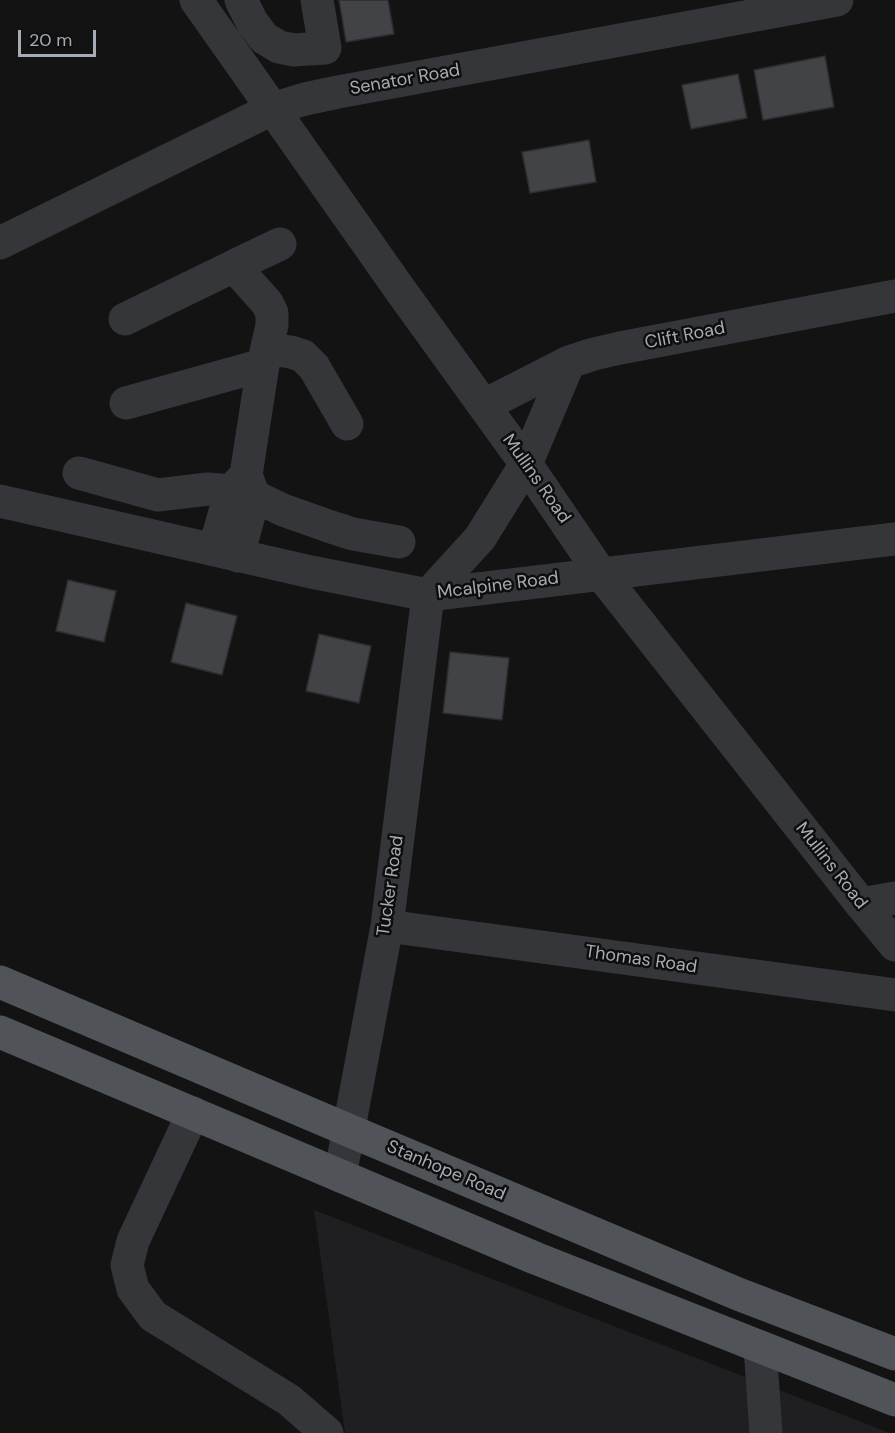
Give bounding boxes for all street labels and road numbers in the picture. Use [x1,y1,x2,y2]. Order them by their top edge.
street label: Senator Road [348,60,462,100]
street label: Clift Road [643,318,727,354]
street label: Mullins Road [497,430,575,528]
street label: Mcalpine Road [436,568,560,604]
street label: Mullins Road [791,818,871,914]
street label: Tucker Road [373,834,409,938]
street label: Thomas Road [584,941,698,979]
street label: Stanhope Road [383,1136,509,1206]

